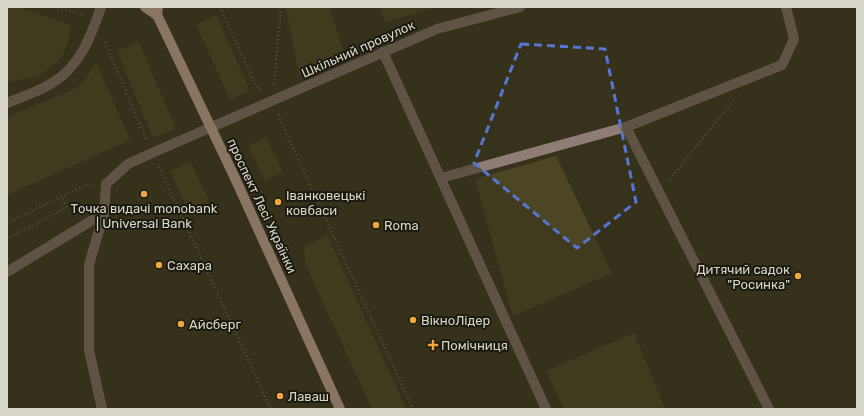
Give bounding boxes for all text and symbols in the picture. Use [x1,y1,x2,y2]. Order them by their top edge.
street label: Шкільний провулок [299,17,417,81]
street label: проспект Лесі Українки [224,136,300,276]
place label: Іванковецькі ковбаси [286,188,365,218]
marker: Точка видачі monobank | Universal Bank [139,189,149,199]
marker: Іванковецькі ковбаси [273,197,283,207]
place label: Точка видачі monobank | Universal Bank [71,201,218,231]
place label: Roma [384,218,419,233]
marker: Roma [371,220,381,230]
place label: Сахара [167,258,212,273]
marker: Сахара [154,260,164,270]
place label: Дитячий садок "Росинка" [696,262,790,292]
marker: Дитячий садок "Росинка" [793,271,803,281]
place label: ВікноЛідер [421,313,491,328]
marker: ВікноЛідер [408,315,418,325]
place label: Айсберг [189,317,241,332]
marker: Айсберг [176,319,186,329]
place label: Помічниця [441,338,508,353]
marker: Помічниця [428,340,438,350]
place label: Лаваш [288,389,329,404]
marker: Лаваш [275,391,285,401]

